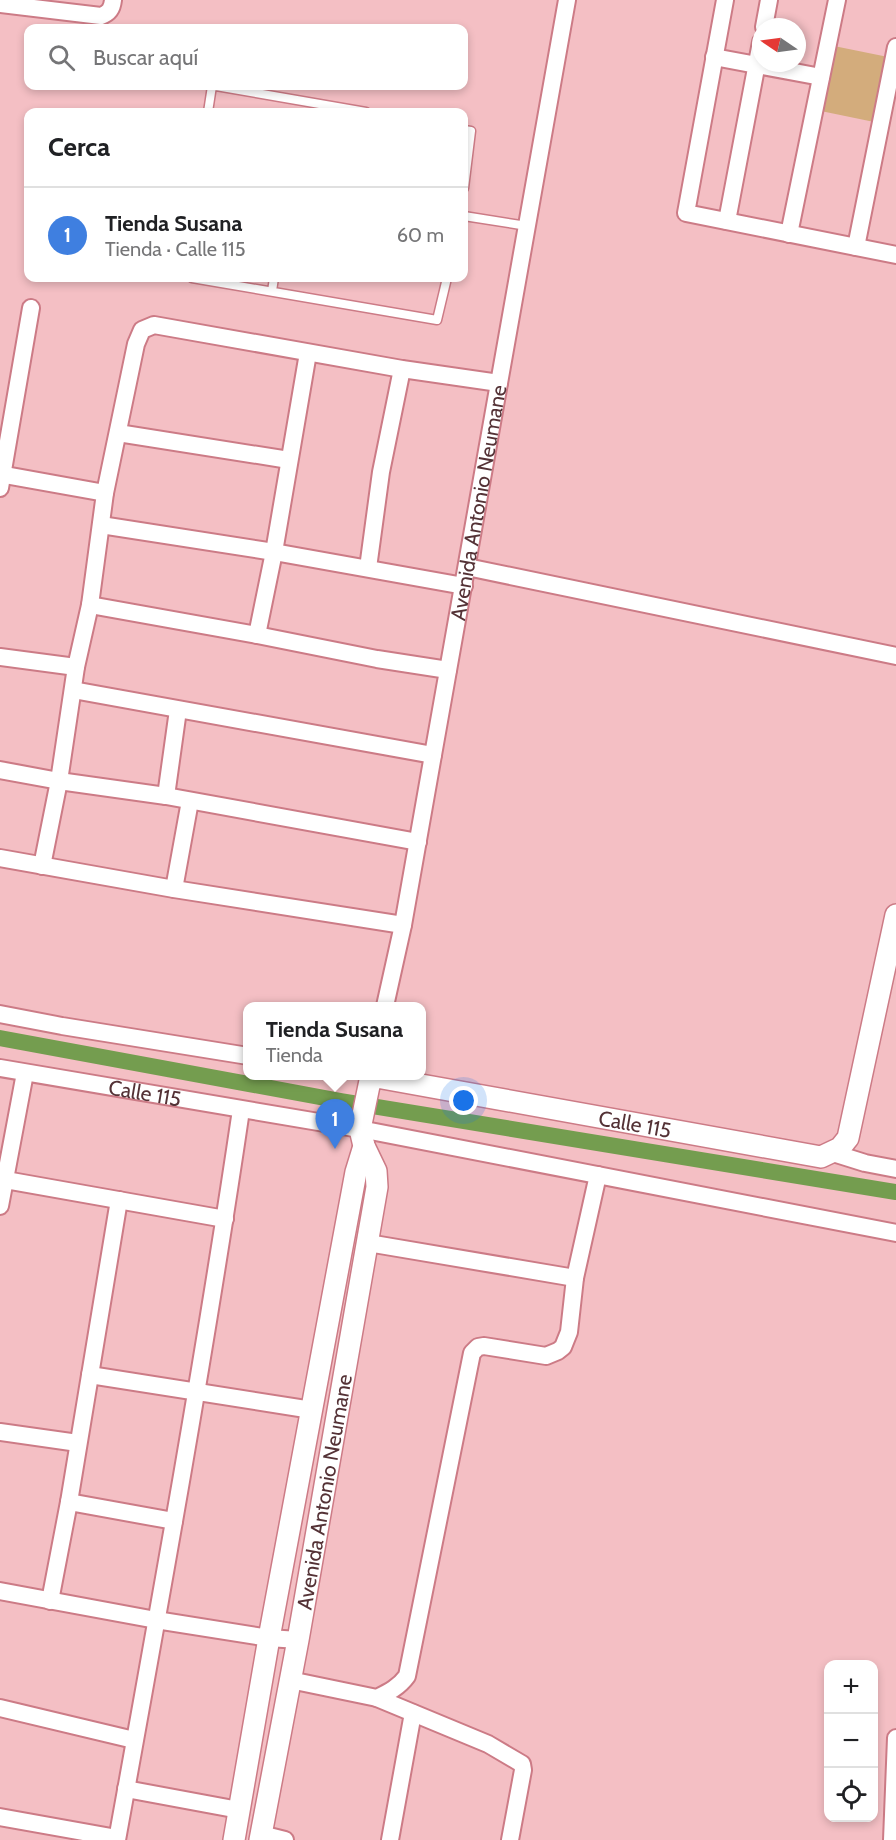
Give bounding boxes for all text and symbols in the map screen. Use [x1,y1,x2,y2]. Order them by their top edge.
north arrow [752,18,806,72]
search box [24,24,468,90]
icon: search [45,41,78,74]
text: Buscar aquí [93,44,198,71]
text: Cerca [48,131,110,163]
text: Tienda Susana [105,210,242,237]
text: 1 [64,223,71,247]
text: 60 m [397,223,444,247]
text: Tienda · Calle 115 [105,237,245,261]
street label: Avenida Antonio Neumane [445,383,511,622]
popup [243,1002,426,1080]
text: Tienda Susana [266,1016,403,1043]
text: Tienda [266,1043,323,1067]
street label: Calle 115 [107,1074,183,1111]
your location [449,1086,478,1115]
pin: 1 [316,1100,354,1149]
street label: Calle 115 [597,1105,673,1142]
street label: Avenida Antonio Neumane [291,1372,357,1612]
map controls [824,1660,878,1822]
button: + [824,1660,878,1714]
button: − [824,1714,878,1768]
button: locate [824,1768,878,1822]

